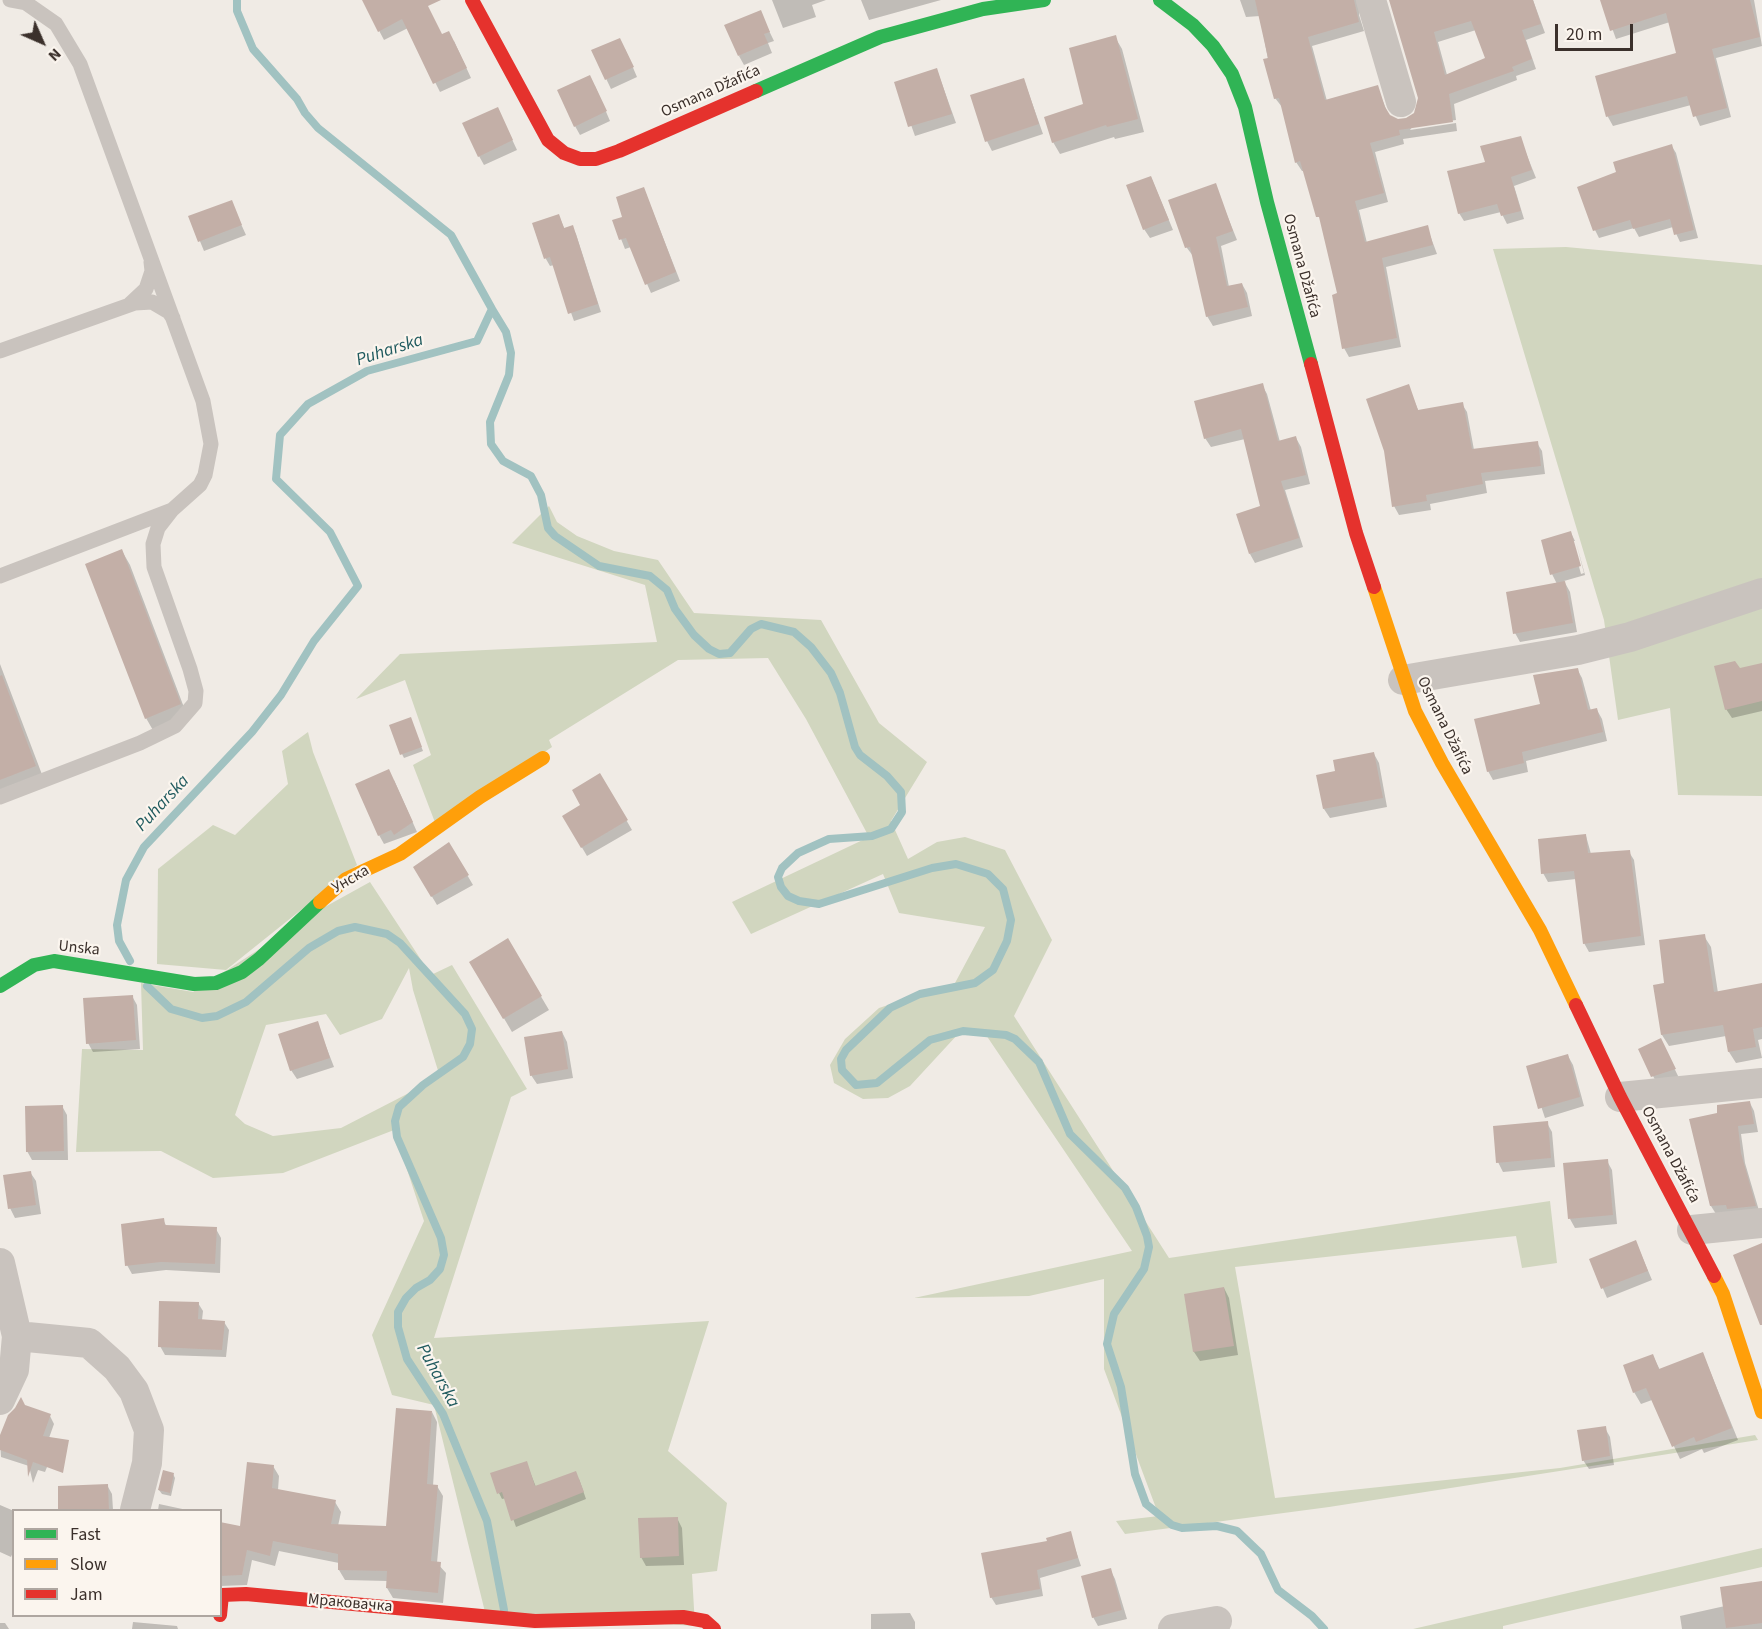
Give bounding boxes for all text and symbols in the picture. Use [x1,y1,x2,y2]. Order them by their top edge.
north arrow [12,12,72,72]
scale bar [1558,12,1636,50]
text: 20 m [1566,22,1602,47]
text: N [43,43,66,66]
street label: Osmana Džafića [658,62,764,122]
street label: Osmana Džafića [1278,212,1324,320]
water label: Puharska [354,330,426,372]
street label: Osmana Džafića [1412,674,1476,778]
water label: Puharska [131,771,195,837]
street label: Унска [329,862,373,898]
street label: Unska [57,937,101,961]
street label: Osmana Džafića [1636,1103,1704,1207]
water label: Puharska [411,1340,463,1412]
legend [12,1509,222,1617]
text: Fast [70,1522,101,1547]
text: Slow [70,1552,107,1577]
text: Jam [70,1582,103,1607]
street label: Мраковачка [307,1591,393,1617]

